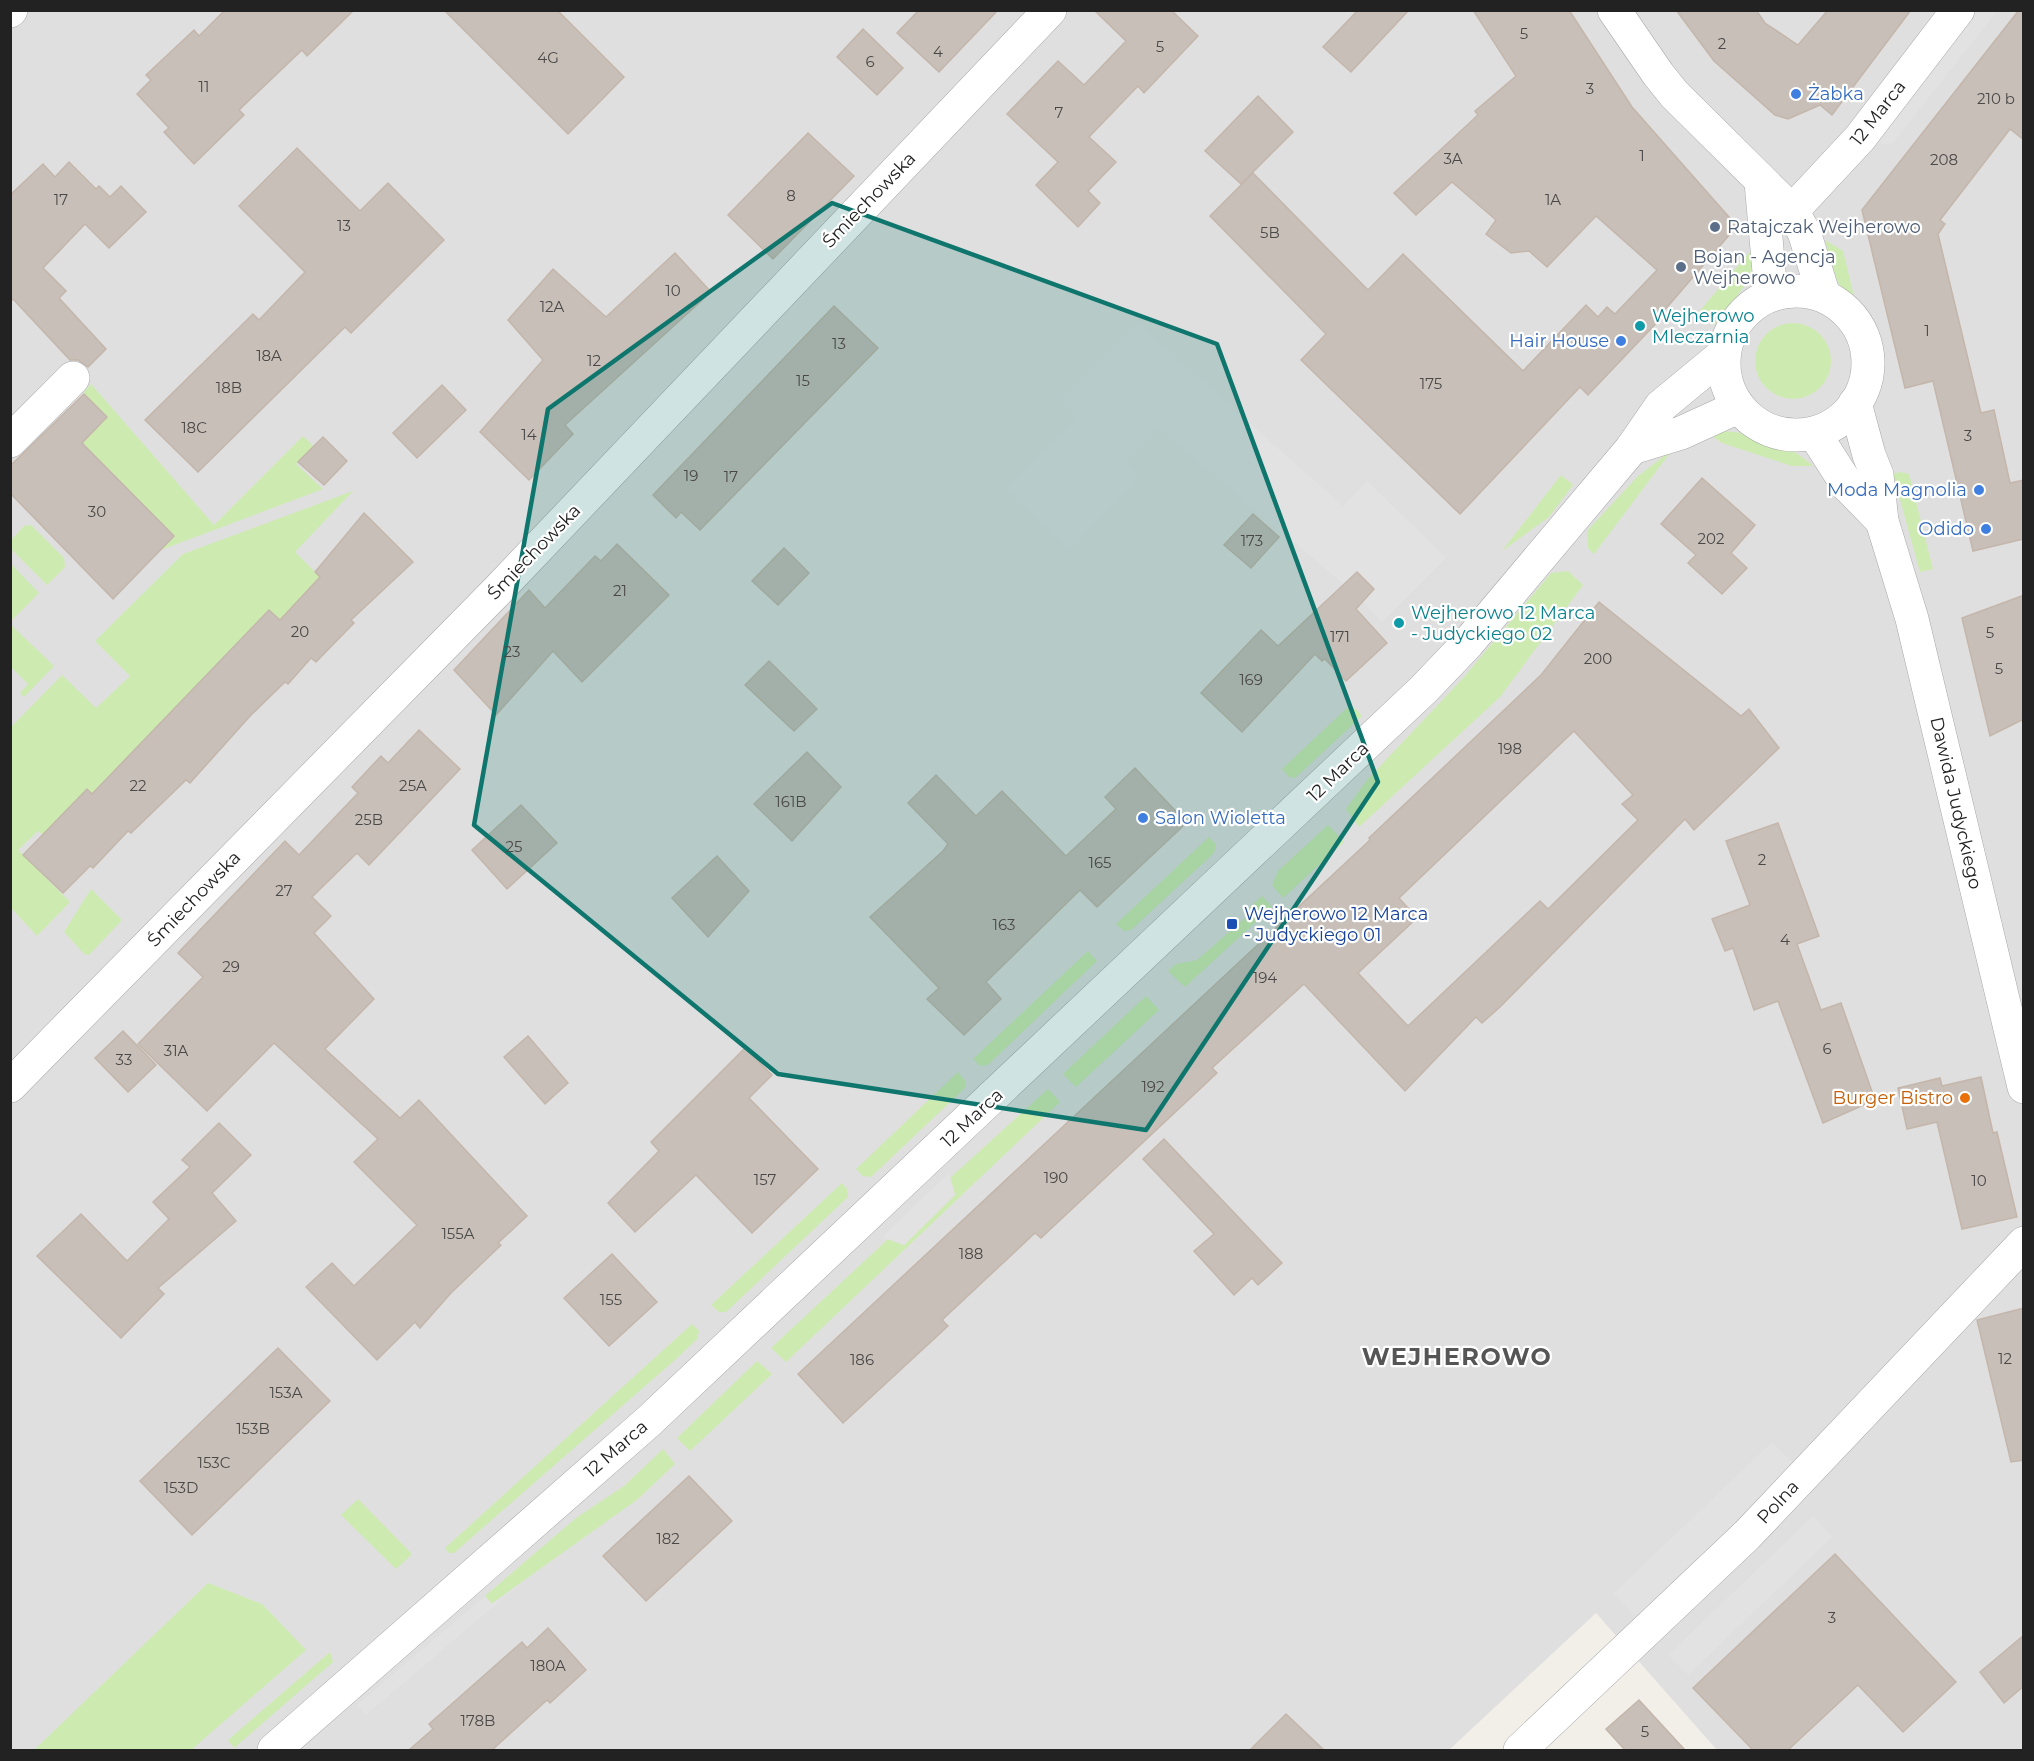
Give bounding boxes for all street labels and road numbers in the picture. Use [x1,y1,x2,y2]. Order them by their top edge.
street label: 12 Marca [1846,76,1910,150]
street label: Śmiechowska [818,147,920,253]
street label: Śmiechowska [483,499,585,605]
street label: Dawida Judyckiego [1925,715,1987,891]
street label: 12 Marca [1303,737,1373,807]
street label: Śmiechowska [143,846,245,952]
street label: 12 Marca [936,1084,1008,1152]
street label: 12 Marca [580,1415,652,1483]
street label: Polna [1752,1476,1804,1528]

